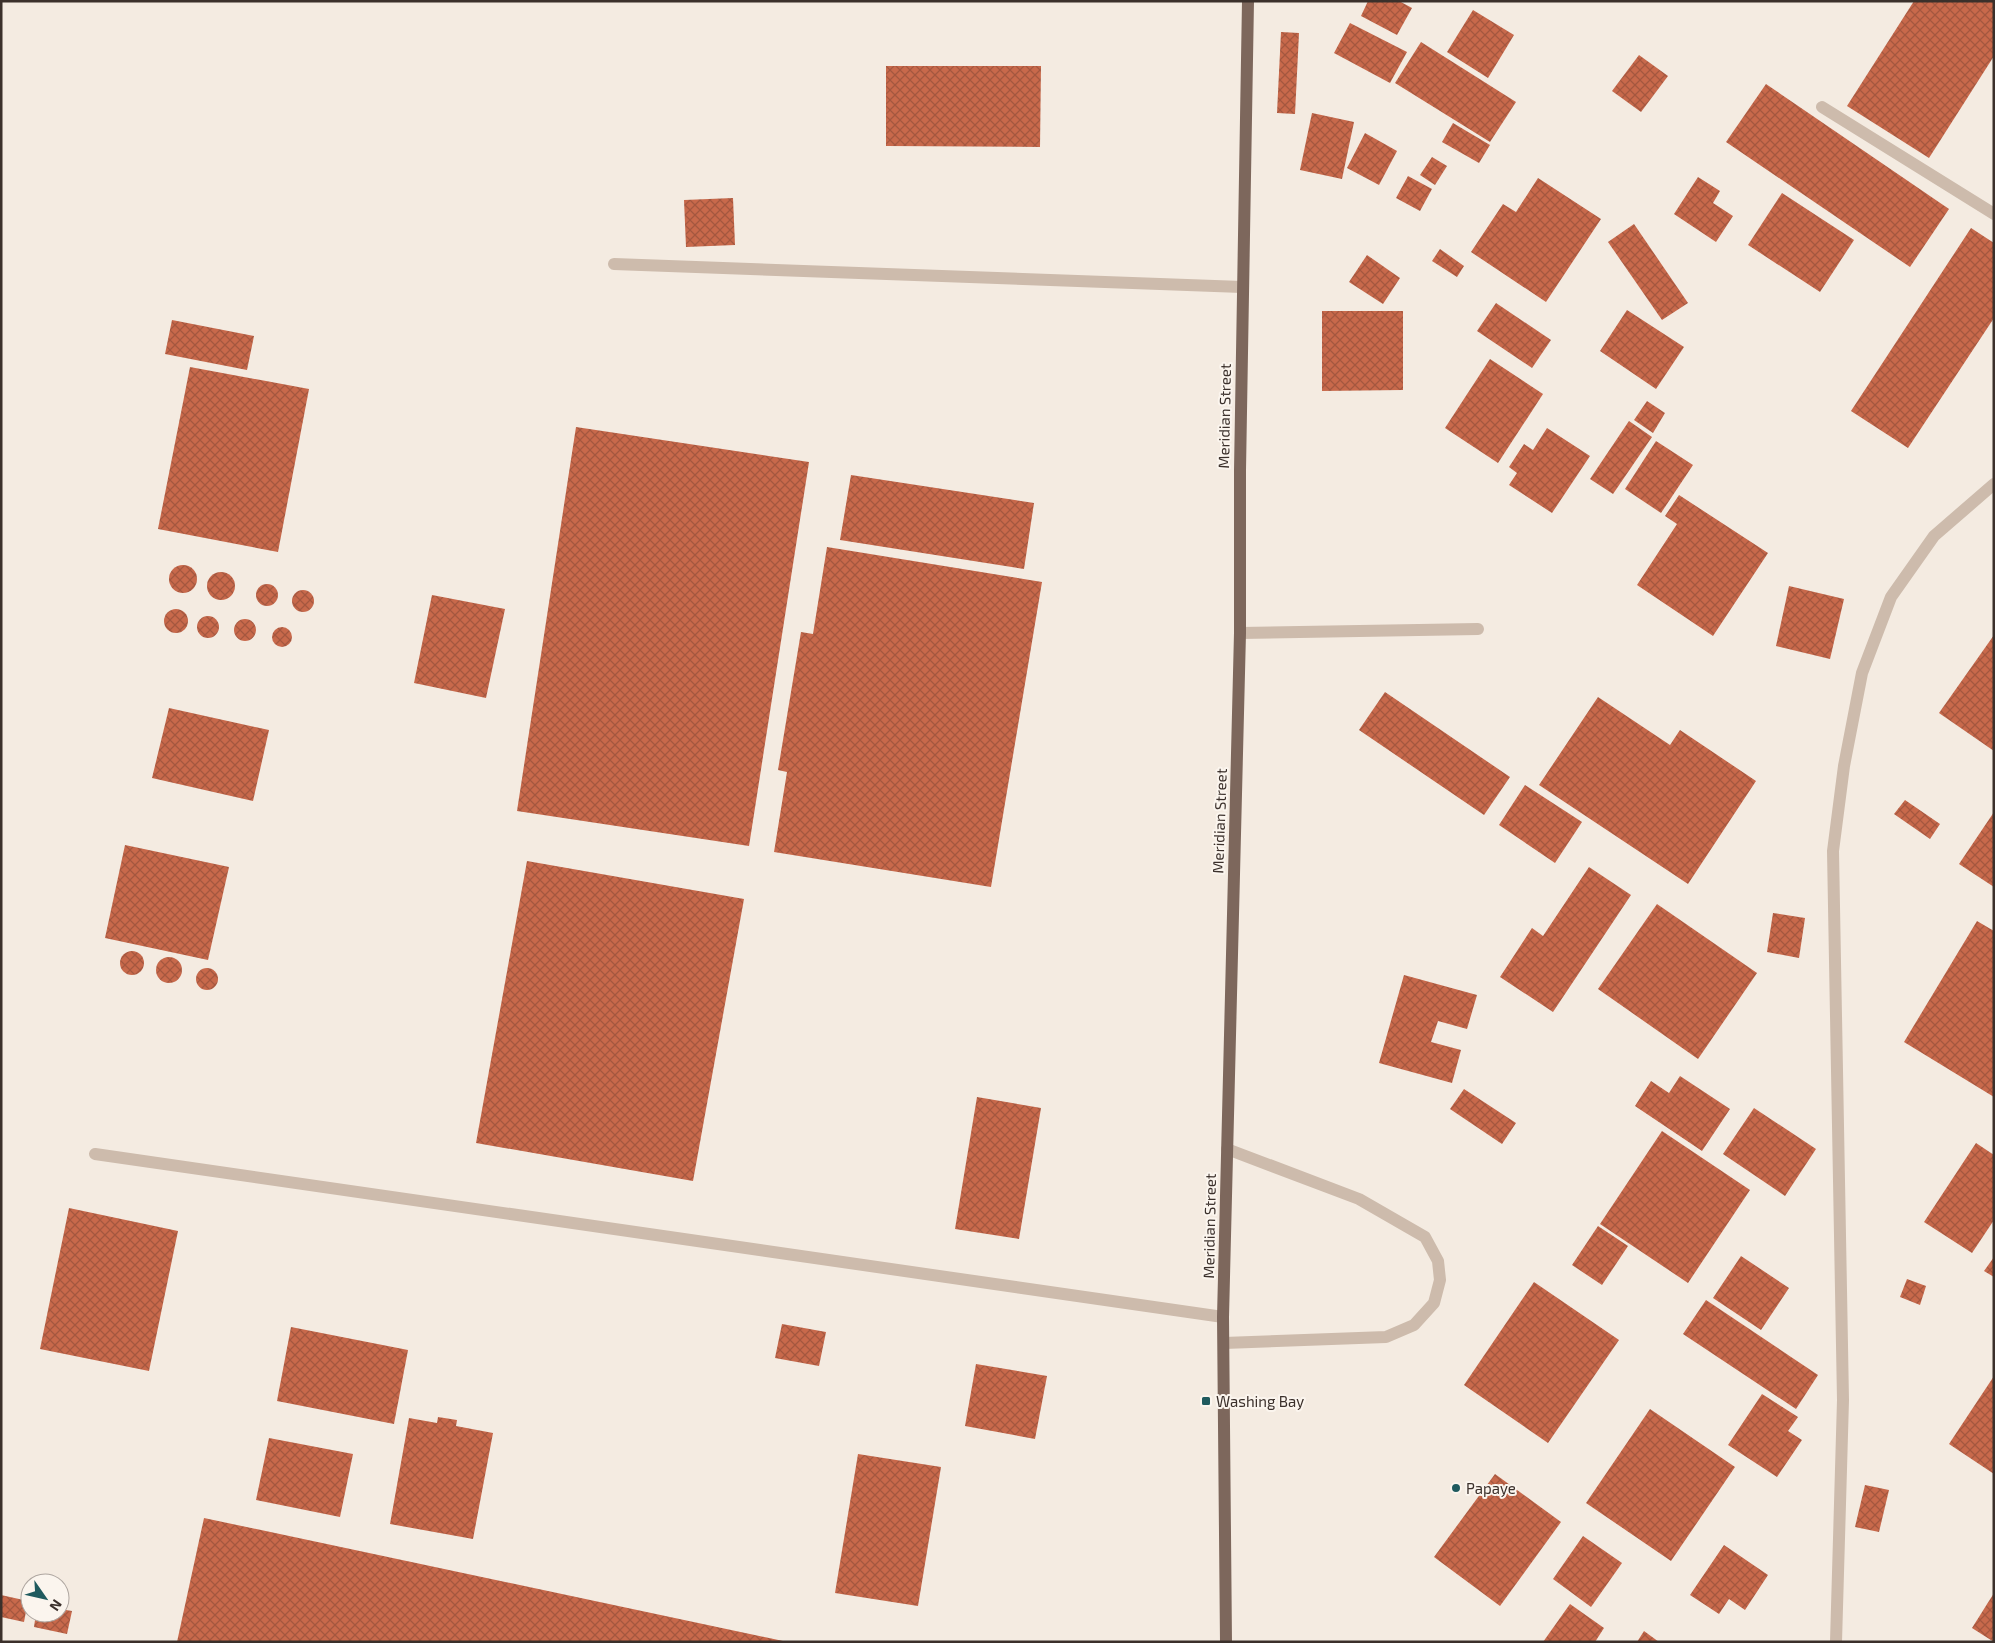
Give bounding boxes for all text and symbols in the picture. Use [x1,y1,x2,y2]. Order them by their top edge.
street label: Meridian Street [1214,363,1234,469]
street label: Meridian Street [1208,768,1230,874]
street label: Meridian Street [1199,1173,1219,1279]
place label: Washing Bay [1216,1392,1304,1410]
marker: Washing Bay [1200,1395,1212,1407]
place label: Papaye [1466,1479,1516,1497]
marker: Papaye [1450,1482,1462,1494]
north arrow [20,1573,70,1623]
text: N [46,1597,66,1614]

